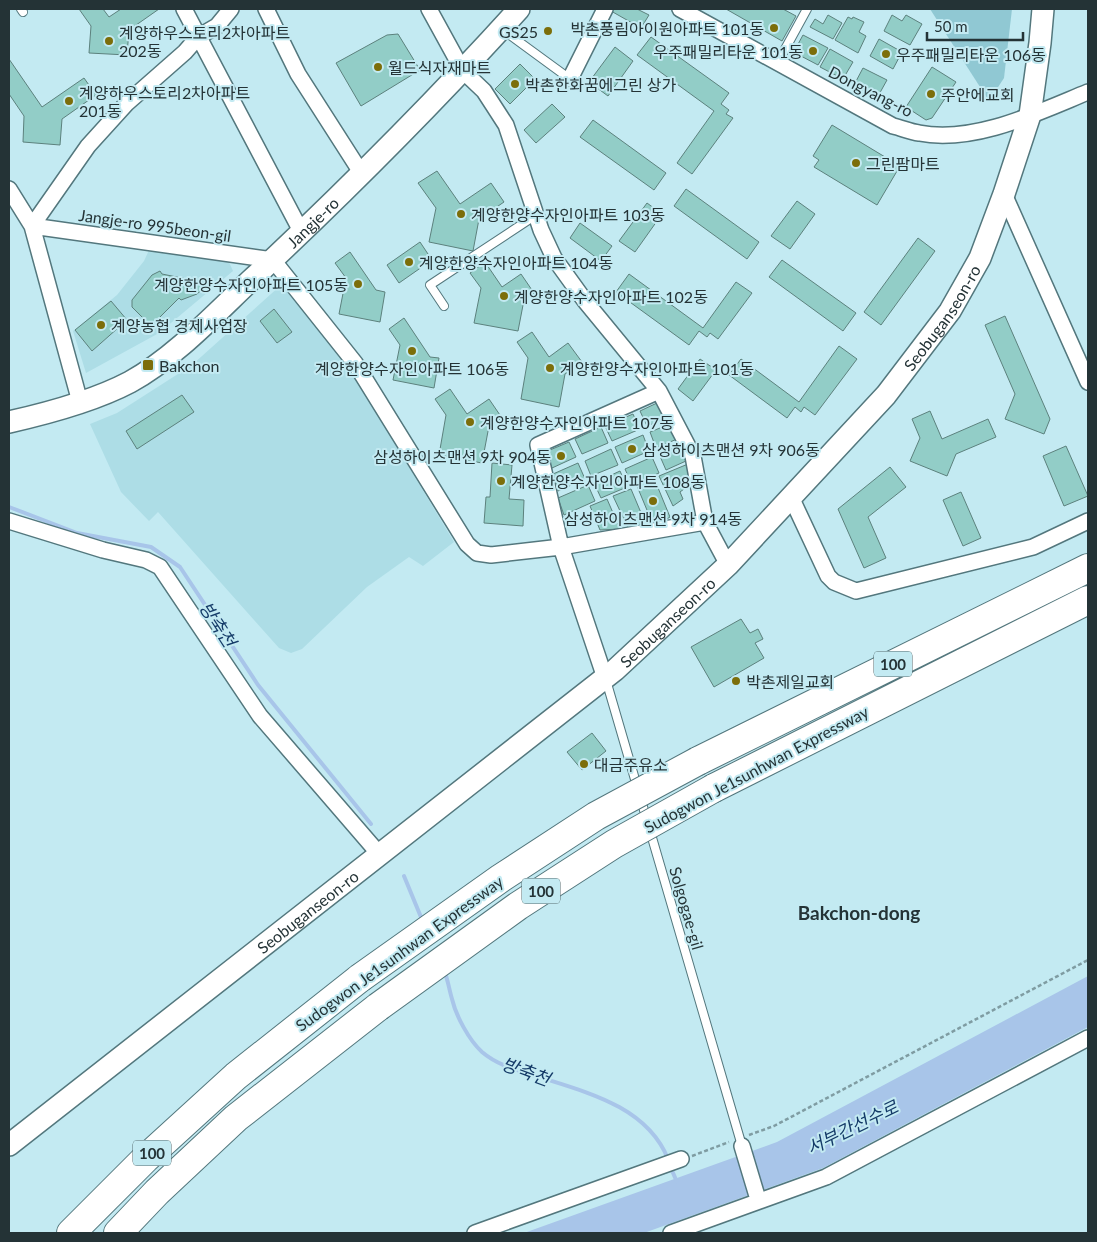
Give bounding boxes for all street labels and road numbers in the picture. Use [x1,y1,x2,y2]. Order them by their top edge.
street label: Dongyang-ro [826,62,916,120]
street label: Jangje-ro [282,193,342,251]
street label: Jangje-ro 995beon-gil [78,205,232,245]
street label: Seobuganseon-ro [899,261,984,374]
street label: Seobuganseon-ro [615,573,719,671]
road number: 100 [874,652,912,676]
street label: Sudogwon Je1sunhwan Expressway [640,701,872,836]
street label: Solgogae-gil [666,864,708,952]
street label: Seobuganseon-ro [253,866,362,957]
street label: Sudogwon Je1sunhwan Expressway [292,871,507,1035]
road number: 100 [522,878,560,904]
road number: 100 [133,1140,171,1166]

